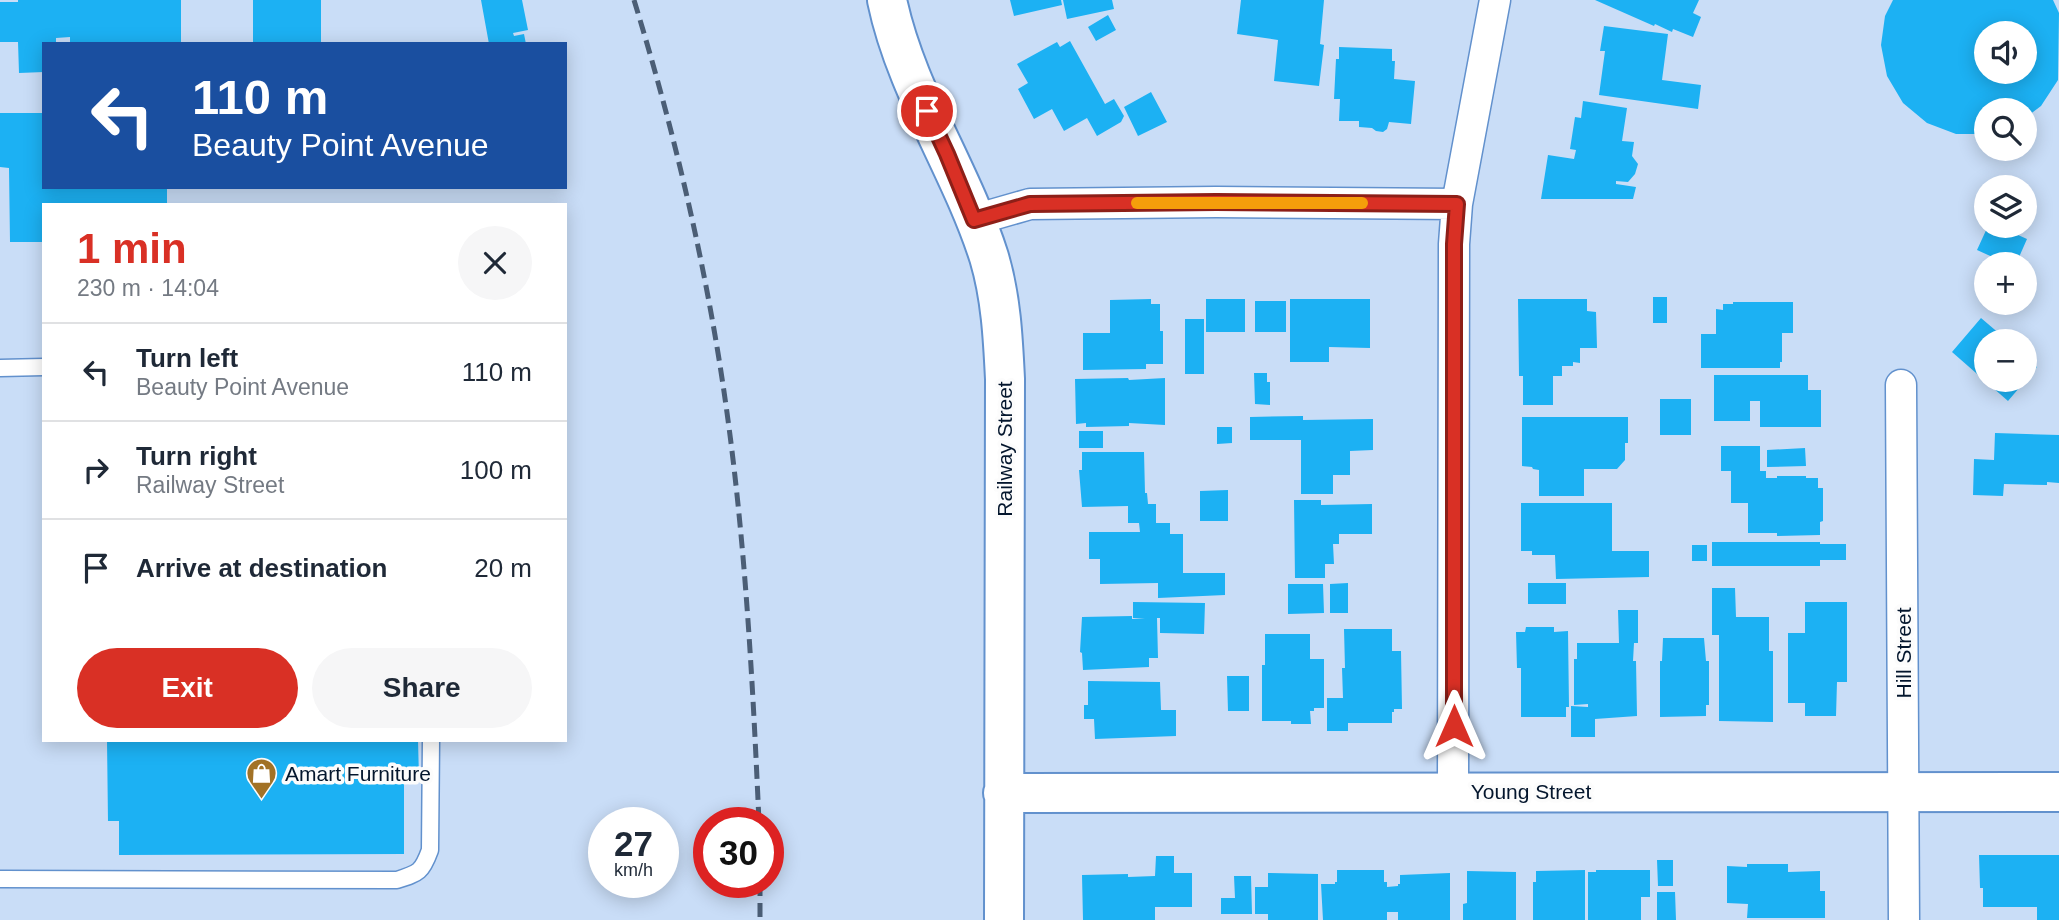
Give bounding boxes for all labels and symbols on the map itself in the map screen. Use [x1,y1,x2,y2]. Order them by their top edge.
pin [897,81,957,141]
street label: Railway Street [993,381,1016,517]
street label: Hill Street [1892,607,1915,699]
position arrow [1417,689,1491,763]
shop icon: Amart Furniture [245,756,279,800]
place label: Amart Furniture [285,762,431,785]
street label: Young Street [1471,780,1591,803]
speed limit sign: 30 [693,807,784,898]

